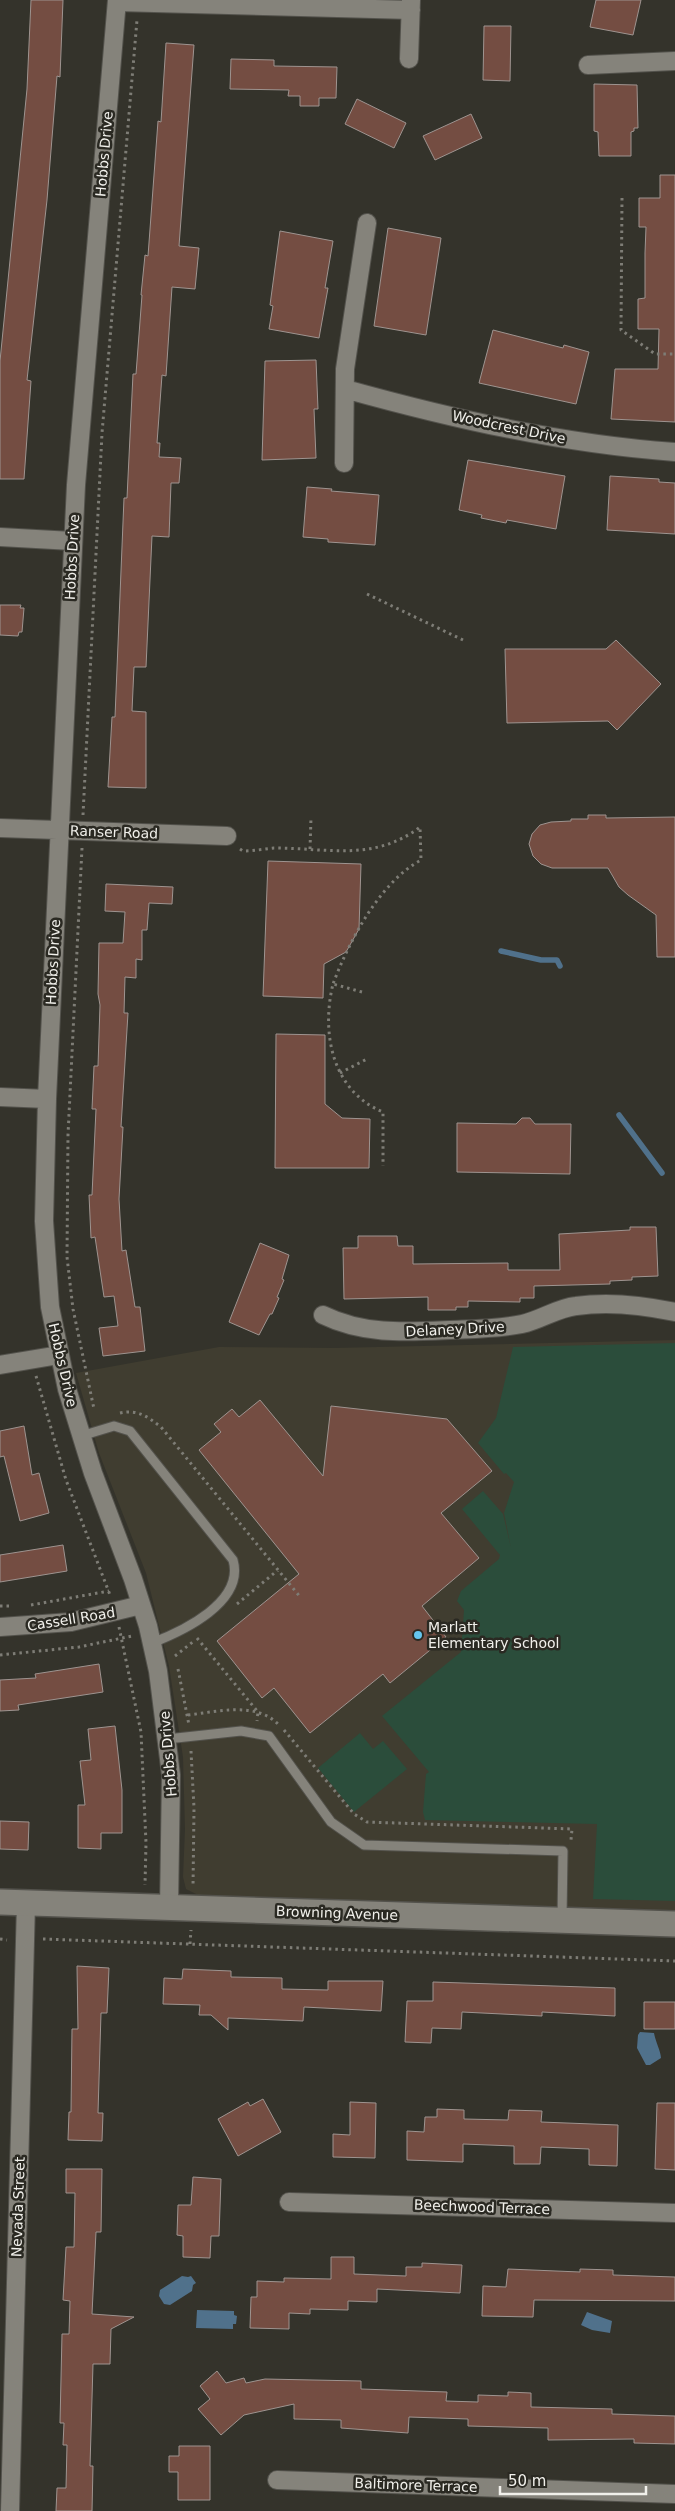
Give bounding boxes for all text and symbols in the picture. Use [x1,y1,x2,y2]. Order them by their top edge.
street label: Hobbs Drive [92,110,116,198]
street label: Woodcrest Drive [451,407,567,447]
street label: Hobbs Drive [62,514,82,600]
street label: Ranser Road [70,822,158,842]
street label: Hobbs Drive [43,919,63,1005]
street label: Delaney Drive [405,1318,505,1340]
street label: Hobbs Drive [46,1321,80,1409]
street label: Cassell Road [26,1604,116,1634]
place label: Marlatt Elementary School [428,1619,560,1651]
marker: Marlatt Elementary School [412,1629,424,1641]
street label: Hobbs Drive [156,1710,180,1798]
street label: Browning Avenue [276,1903,398,1923]
street label: Nevada Street [8,2156,28,2257]
street label: Beechwood Terrace [414,2197,550,2217]
scale bar [500,2464,646,2496]
text: 50 m [508,2472,546,2490]
street label: Baltimore Terrace [354,2475,478,2495]

